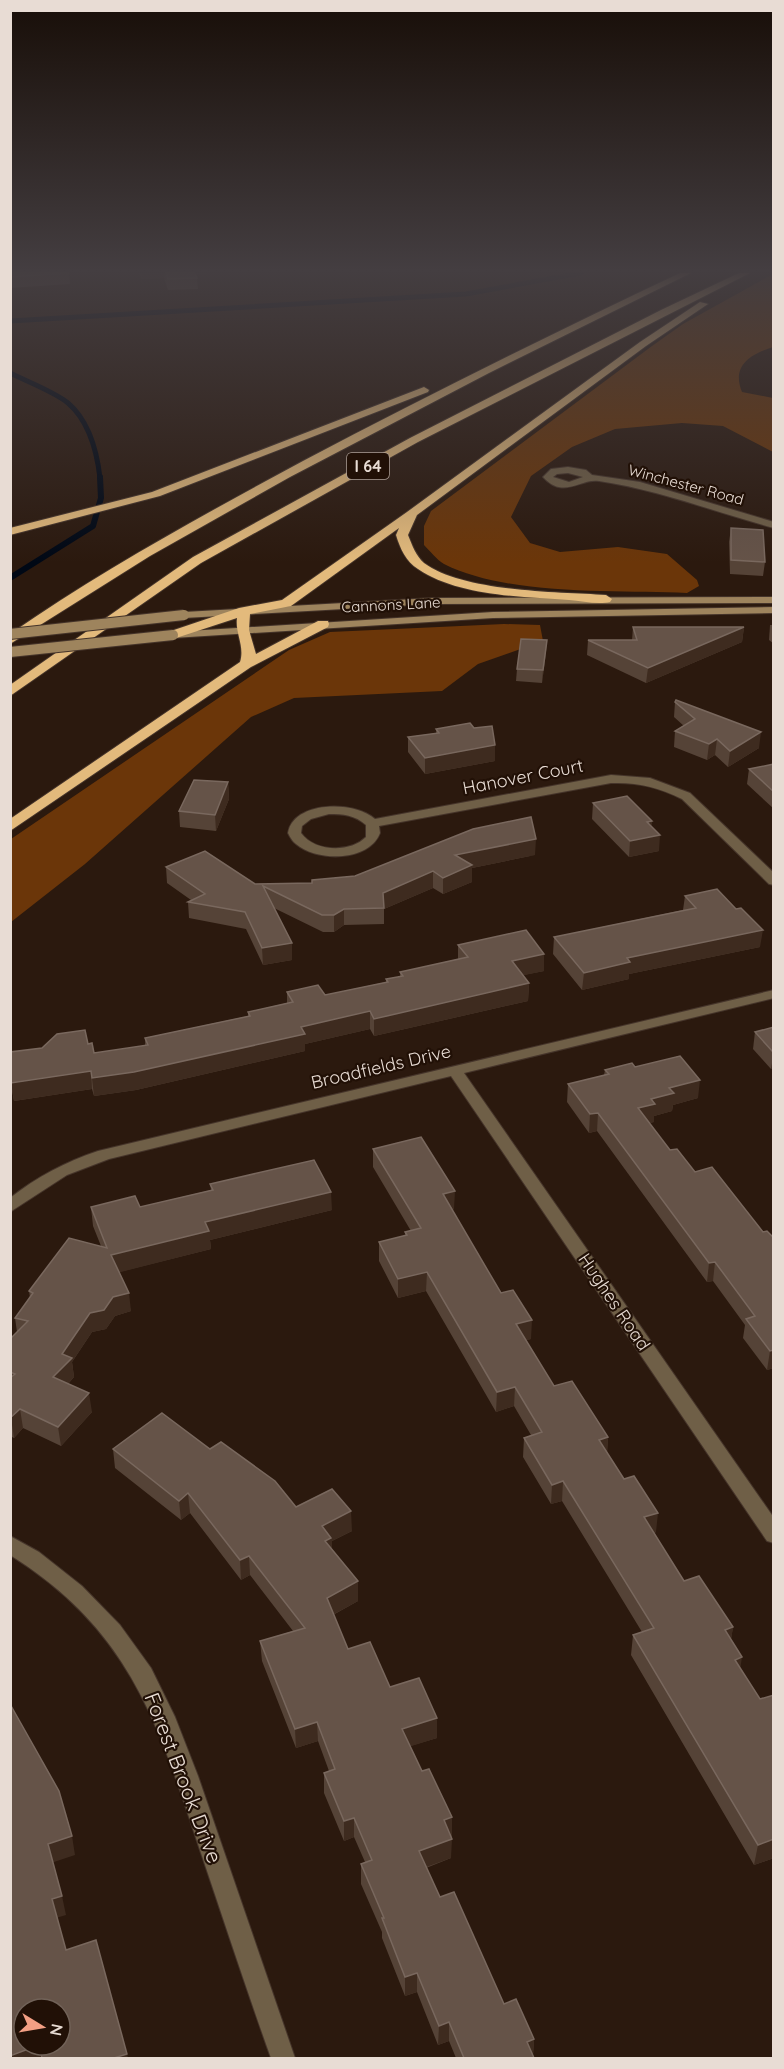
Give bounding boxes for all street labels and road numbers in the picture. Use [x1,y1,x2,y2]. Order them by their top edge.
road number: I 64 [347,453,389,479]
street label: Winchester Road [626,460,746,509]
street label: Cannons Lane [341,592,441,617]
street label: Hanover Court [461,754,585,799]
street label: Broadfields Drive [309,1039,453,1094]
street label: Hughes Road [573,1249,655,1355]
street label: Forest Brook Drive [139,1689,228,1867]

